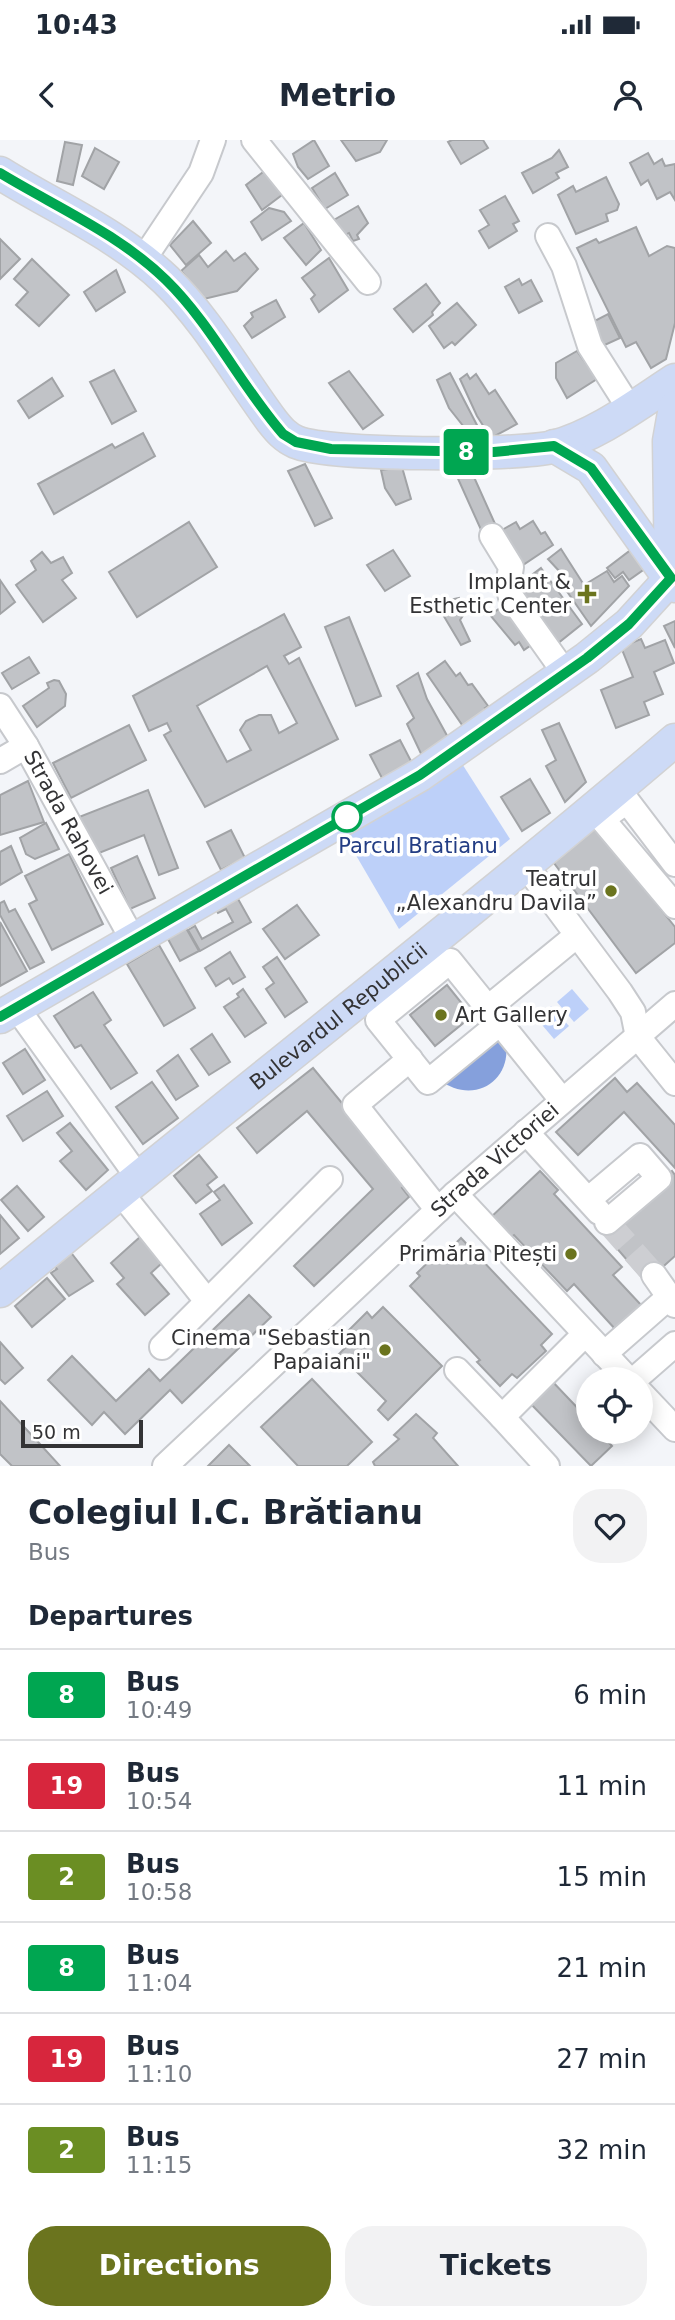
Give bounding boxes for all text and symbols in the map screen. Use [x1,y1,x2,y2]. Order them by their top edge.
text: 10:43 [35,10,118,40]
icon: back [28,76,66,114]
text: Metrio [279,76,396,114]
icon: person [609,76,647,114]
line badge: 8 [443,429,489,475]
text: 8 [458,438,474,466]
place label: Implant & Esthetic Center [409,570,571,618]
marker: Implant & Esthetic Center [577,584,597,604]
street label: Strada Rahovei [19,746,117,898]
unlabelled marker [332,802,362,832]
park label: Parcul Bratianu [338,834,498,858]
place label: Teatrul „Alexandru Davila” [396,867,597,915]
marker: Teatrul „Alexandru Davila” [603,883,619,899]
street label: Bulevardul Republicii [245,938,432,1095]
place label: Art Gallery [455,1003,568,1027]
marker: Art Gallery [433,1007,449,1023]
street label: Strada Victoriei [426,1098,564,1222]
place label: Primăria Pitești [399,1242,557,1266]
marker: Primăria Pitești [563,1246,579,1262]
place label: Cinema "Sebastian Papaiani" [171,1326,371,1374]
marker: Cinema "Sebastian Papaiani" [377,1342,393,1358]
map controls [576,1367,653,1444]
button: locate [576,1367,653,1444]
scale bar [21,1417,144,1449]
text: 50 m [32,1421,81,1443]
button: heart [573,1489,647,1563]
text: Colegiul I.C. Brătianu [28,1493,423,1532]
text: Bus [28,1539,70,1565]
text: Departures [28,1601,193,1631]
text: Bus [126,1667,180,1697]
text: 6 min [573,1680,647,1710]
text: 8 [58,1681,75,1709]
text: 10:49 [126,1697,192,1723]
text: Bus [126,1758,180,1788]
text: 11 min [557,1771,647,1801]
text: 19 [50,1772,83,1800]
text: 10:54 [126,1788,192,1814]
text: Bus [126,1849,180,1879]
text: 15 min [557,1862,647,1892]
text: 2 [58,1863,75,1891]
text: 10:58 [126,1879,192,1905]
text: Bus [126,1940,180,1970]
text: 21 min [557,1953,647,1983]
text: 8 [58,1954,75,1982]
text: 11:04 [126,1970,192,1996]
text: Bus [126,2031,180,2061]
text: 27 min [557,2044,647,2074]
text: 19 [50,2045,83,2073]
text: 11:10 [126,2061,192,2087]
text: Bus [126,2122,180,2152]
text: 32 min [557,2135,647,2165]
text: 2 [58,2136,75,2164]
text: 11:15 [126,2152,192,2178]
button: Directions [28,2226,331,2306]
button: Tickets [345,2226,647,2306]

